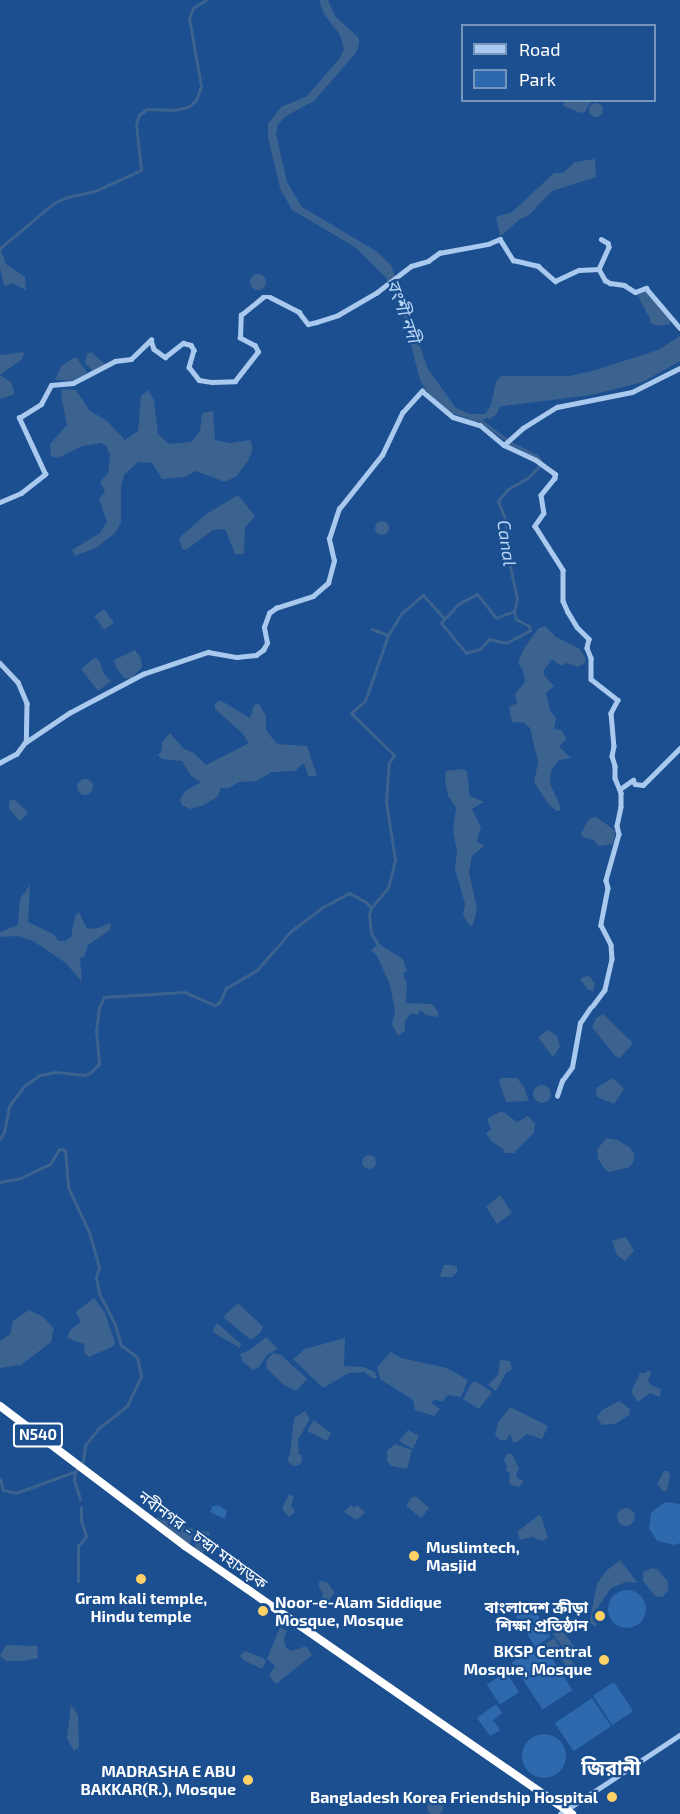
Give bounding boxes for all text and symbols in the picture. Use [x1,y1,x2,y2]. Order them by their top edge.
legend [461,24,656,102]
text: Road [519,38,560,60]
text: Park [519,68,556,90]
water label: বংশী নদী [383,277,425,345]
water label: Canal [493,519,521,567]
road number: N540 [12,1423,63,1447]
street label: নবীনগর - চন্দ্রা মহাসড়ক [135,1487,271,1593]
place label: Muslimtech, Masjid [426,1537,520,1575]
marker: Muslimtech, Masjid [407,1549,421,1563]
marker: Gram kali temple, Hindu temple [134,1572,148,1586]
place label: Gram kali temple, Hindu temple [75,1588,207,1626]
place label: Noor-e-Alam Siddique Mosque, Mosque [275,1592,442,1630]
place label: বাংলাদেশ ক্রীড়া শিক্ষা প্রতিষ্ঠান [484,1597,588,1635]
marker: Noor-e-Alam Siddique Mosque, Mosque [256,1604,270,1618]
marker: বাংলাদেশ ক্রীড়া শিক্ষা প্রতিষ্ঠান [593,1609,607,1623]
place label: BKSP Central Mosque, Mosque [463,1641,592,1679]
marker: BKSP Central Mosque, Mosque [597,1653,611,1667]
district label: জিরানী [581,1755,641,1779]
place label: MADRASHA E ABU BAKKAR(R.), Mosque [81,1761,236,1799]
marker: MADRASHA E ABU BAKKAR(R.), Mosque [241,1773,255,1787]
place label: Bangladesh Korea Friendship Hospital [310,1787,598,1807]
marker: Bangladesh Korea Friendship Hospital [603,1788,621,1806]

